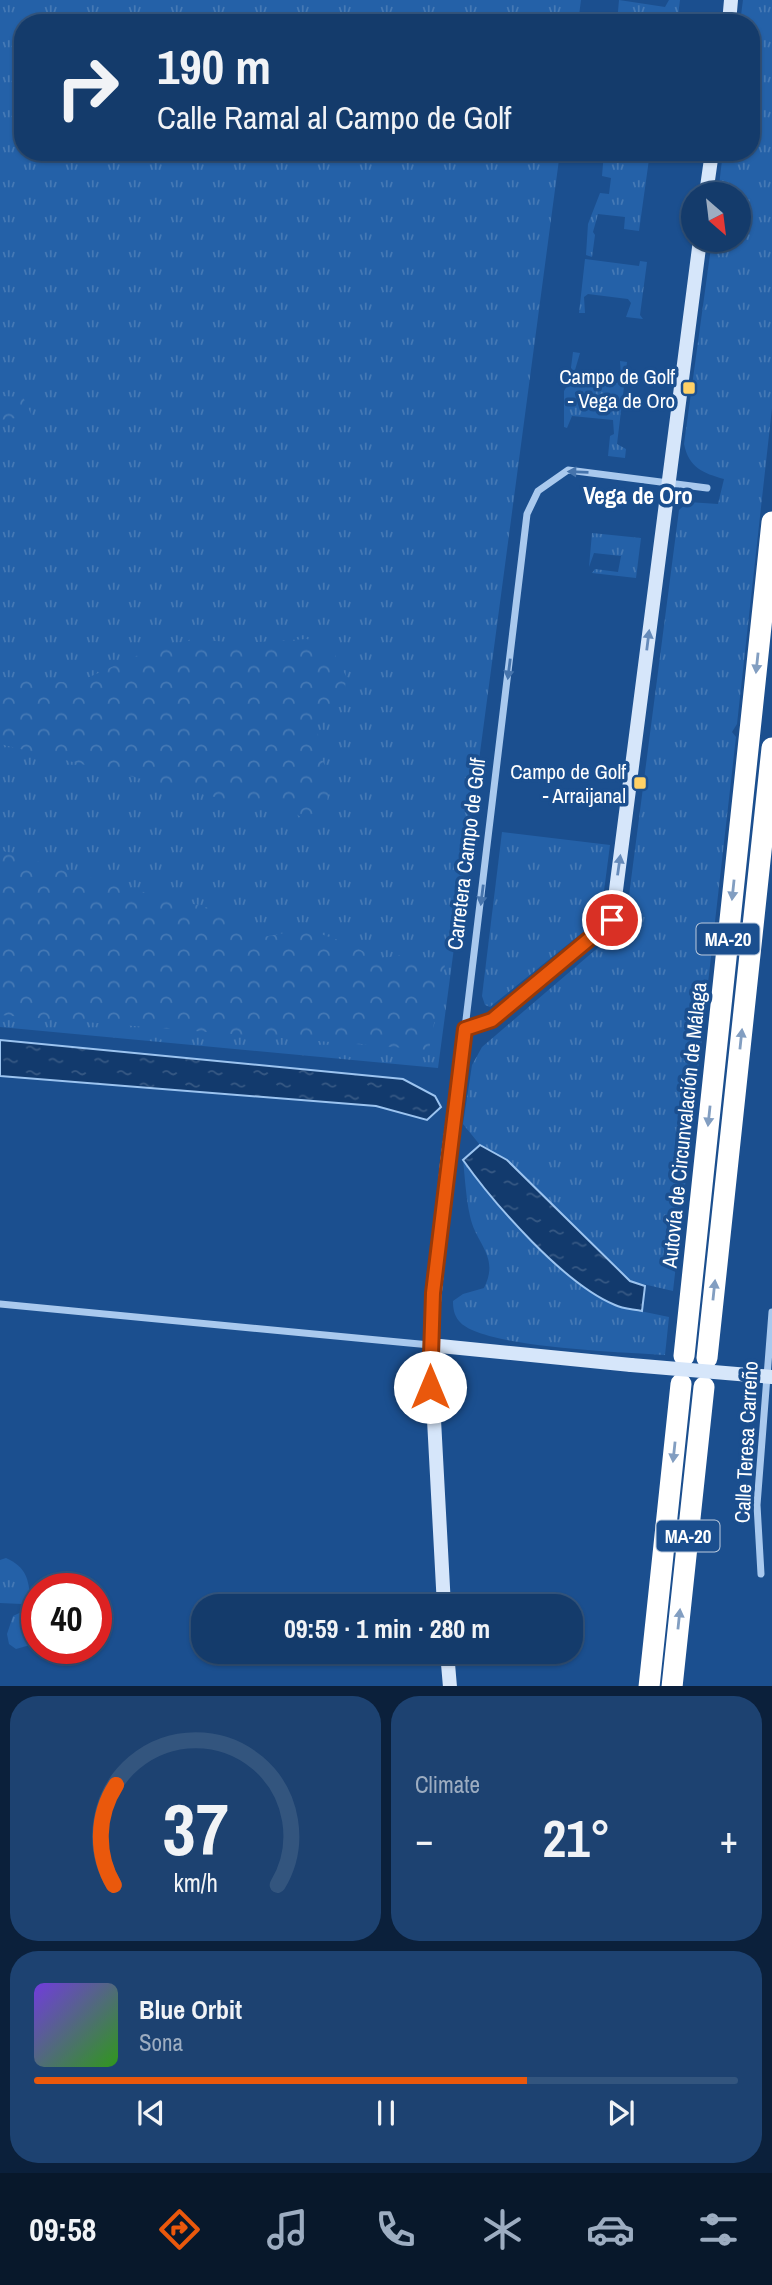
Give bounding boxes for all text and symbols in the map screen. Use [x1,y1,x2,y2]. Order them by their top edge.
text: 190 m [157,33,271,99]
icon: right [42,42,133,133]
text: Calle Ramal al Campo de Golf [157,96,511,139]
north arrow [681,182,751,252]
map controls [681,182,751,252]
place label: Campo de Golf - Vega de Oro [559,362,675,415]
marker: Campo de Golf - Vega de Oro [681,380,697,396]
one-way arrow [567,466,589,477]
district label: Vega de Oro [583,480,693,511]
one-way arrow [642,628,653,650]
one-way arrow [751,652,762,674]
one-way arrow [504,658,515,680]
street label: Carretera Campo de Golf [440,756,492,952]
place label: Campo de Golf - Arraijanal [510,757,626,810]
marker: Campo de Golf - Arraijanal [632,775,648,791]
one-way arrow [614,854,625,876]
one-way arrow [727,879,738,901]
one-way arrow [477,884,488,906]
pin [582,890,642,950]
icon: arrive [593,901,631,939]
road number: MA-20 [696,923,760,954]
street label: Autovía de Circunvalación de Málaga [654,980,713,1270]
one-way arrow [736,1028,747,1050]
one-way arrow [703,1105,714,1127]
one-way arrow [709,1279,720,1301]
position arrow [393,1350,467,1424]
street label: Calle Teresa Carreño [727,1360,765,1524]
one-way arrow [668,1441,679,1463]
road number: MA-20 [656,1520,720,1552]
speed limit sign: 40 [21,1573,112,1664]
one-way arrow [674,1607,685,1629]
text: 09:59 · 1 min · 280 m [284,1611,490,1646]
text: Climate [415,1769,480,1800]
text: 37 [162,1780,229,1878]
text: 21° [542,1803,611,1873]
text: − [415,1814,433,1865]
text: + [720,1814,738,1865]
text: km/h [173,1865,218,1899]
text: Blue Orbit [139,1992,242,2027]
text: Sona [139,2027,183,2058]
icon: previous [132,2094,170,2132]
icon: pause [367,2094,405,2132]
icon: next [602,2094,640,2132]
icon: directions [155,2205,204,2254]
icon: music [263,2205,312,2254]
icon: phone [371,2205,420,2254]
icon: climate [478,2205,527,2254]
icon: car [586,2205,635,2254]
icon: filters [694,2205,743,2254]
text: 09:58 [29,2208,96,2251]

